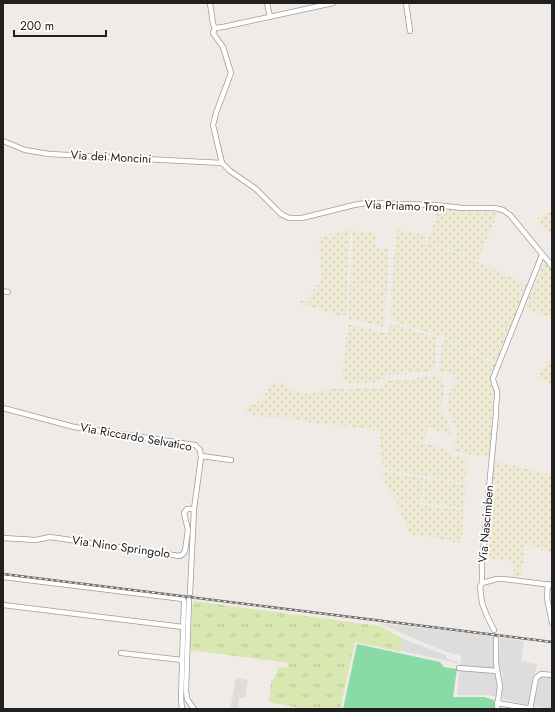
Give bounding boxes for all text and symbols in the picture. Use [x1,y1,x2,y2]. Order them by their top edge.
scale bar [14,12,106,38]
text: 200 m [20,17,54,35]
street label: Via dei Moncini [70,146,152,168]
street label: Via Priamo Tron [364,196,446,216]
street label: Via Riccardo Selvatico [79,418,194,456]
street label: Via Nascimben [474,484,498,564]
street label: Via Nino Springolo [71,531,172,563]

